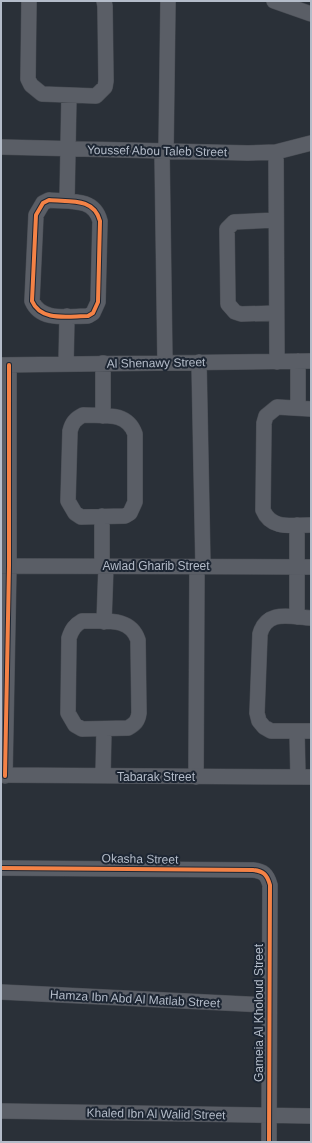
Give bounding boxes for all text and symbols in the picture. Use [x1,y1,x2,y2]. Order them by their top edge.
street label: Youssef Abou Taleb Street [87,143,228,159]
street label: Al Shenawy Street [107,355,206,371]
street label: Awlad Gharib Street [102,559,210,573]
street label: Tabarak Street [117,770,196,784]
street label: Okasha Street [102,851,179,867]
street label: Gameia Al Kholoud Street [252,943,266,1082]
street label: Hamza Ibn Abd Al Matlab Street [50,988,221,1010]
street label: Khaled Ibn Al Walid Street [86,1106,226,1122]

